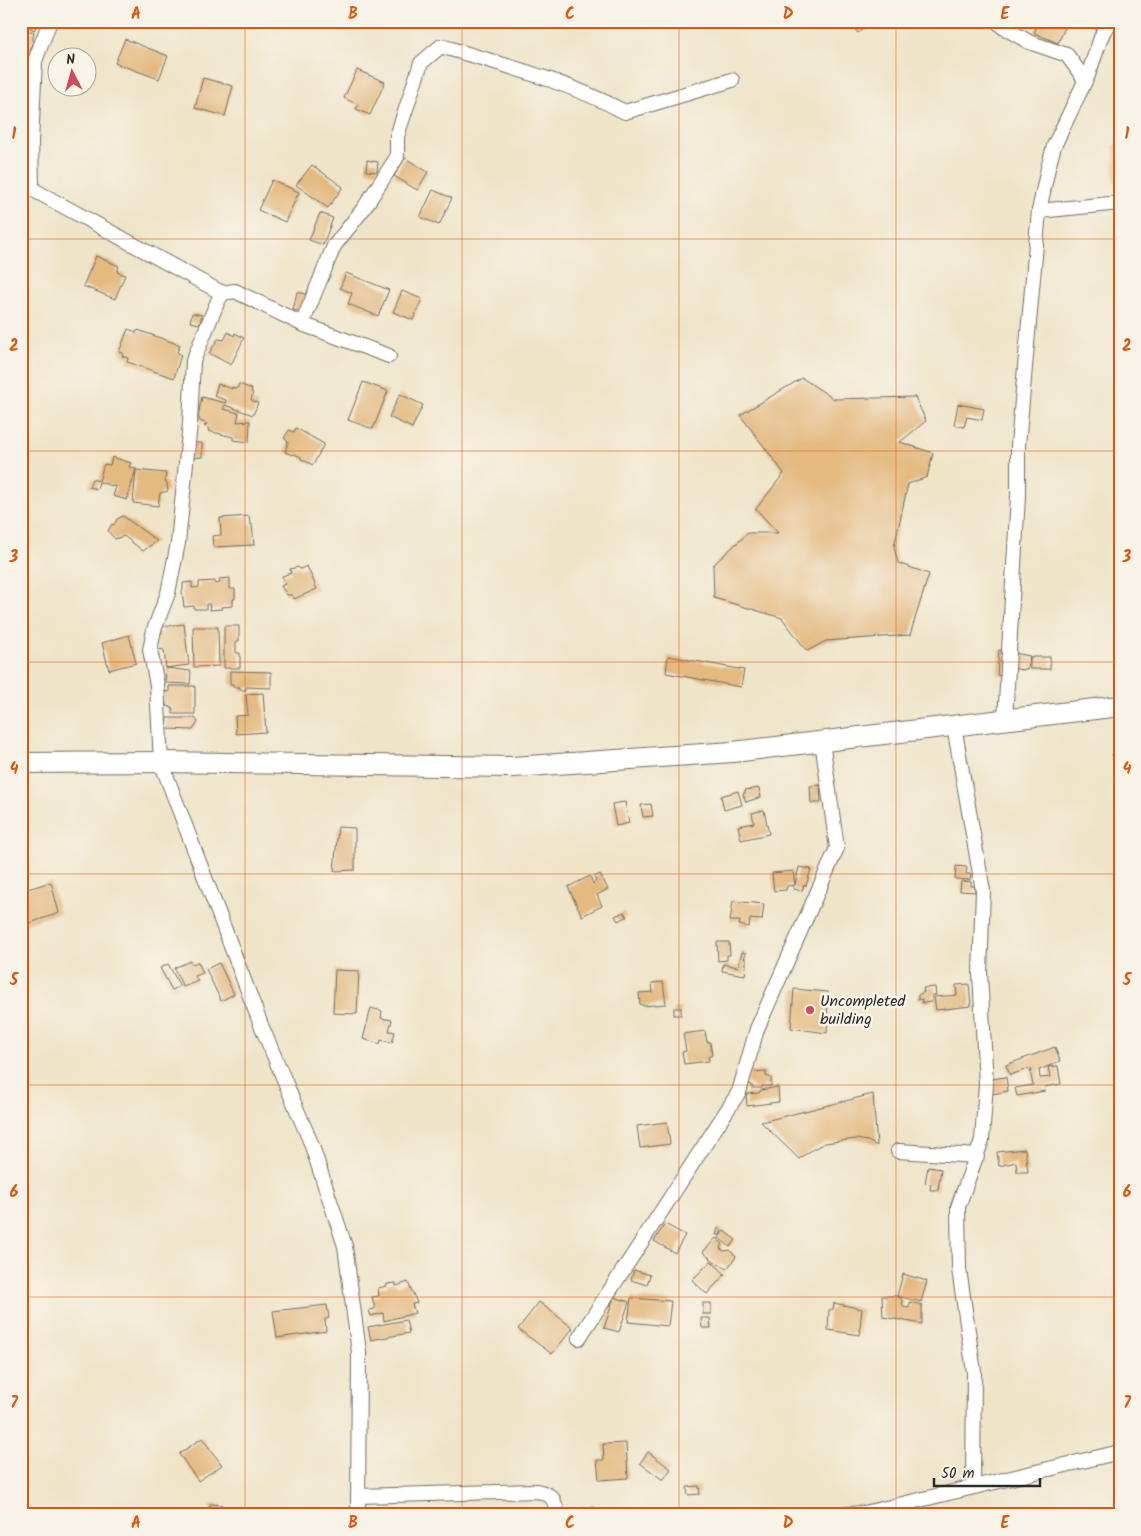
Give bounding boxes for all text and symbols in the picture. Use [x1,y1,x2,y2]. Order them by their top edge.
text: A [131,2,141,27]
text: B [348,2,358,27]
text: C [565,2,575,27]
text: D [783,2,794,27]
text: E [1001,2,1011,27]
north arrow [48,48,98,98]
text: N [65,49,76,71]
text: 1 [12,122,17,147]
text: 1 [1125,122,1130,147]
text: 2 [9,334,19,359]
text: 2 [1122,334,1132,359]
text: 3 [9,545,19,570]
text: 3 [1122,545,1132,570]
text: 4 [10,757,19,782]
text: 4 [1123,757,1132,782]
text: 5 [9,968,20,993]
text: 5 [1122,968,1133,993]
place label: Uncompleted building [820,989,906,1032]
marker: Uncompleted building [804,1004,816,1016]
text: 6 [10,1180,19,1205]
text: 6 [1123,1180,1132,1205]
text: 7 [10,1391,18,1416]
text: 7 [1123,1391,1131,1416]
scale bar [934,1456,1040,1488]
text: 50 m [941,1462,975,1486]
text: A [131,1511,141,1536]
text: B [348,1511,358,1536]
text: C [565,1511,575,1536]
text: D [783,1511,794,1536]
text: E [1001,1511,1011,1536]

